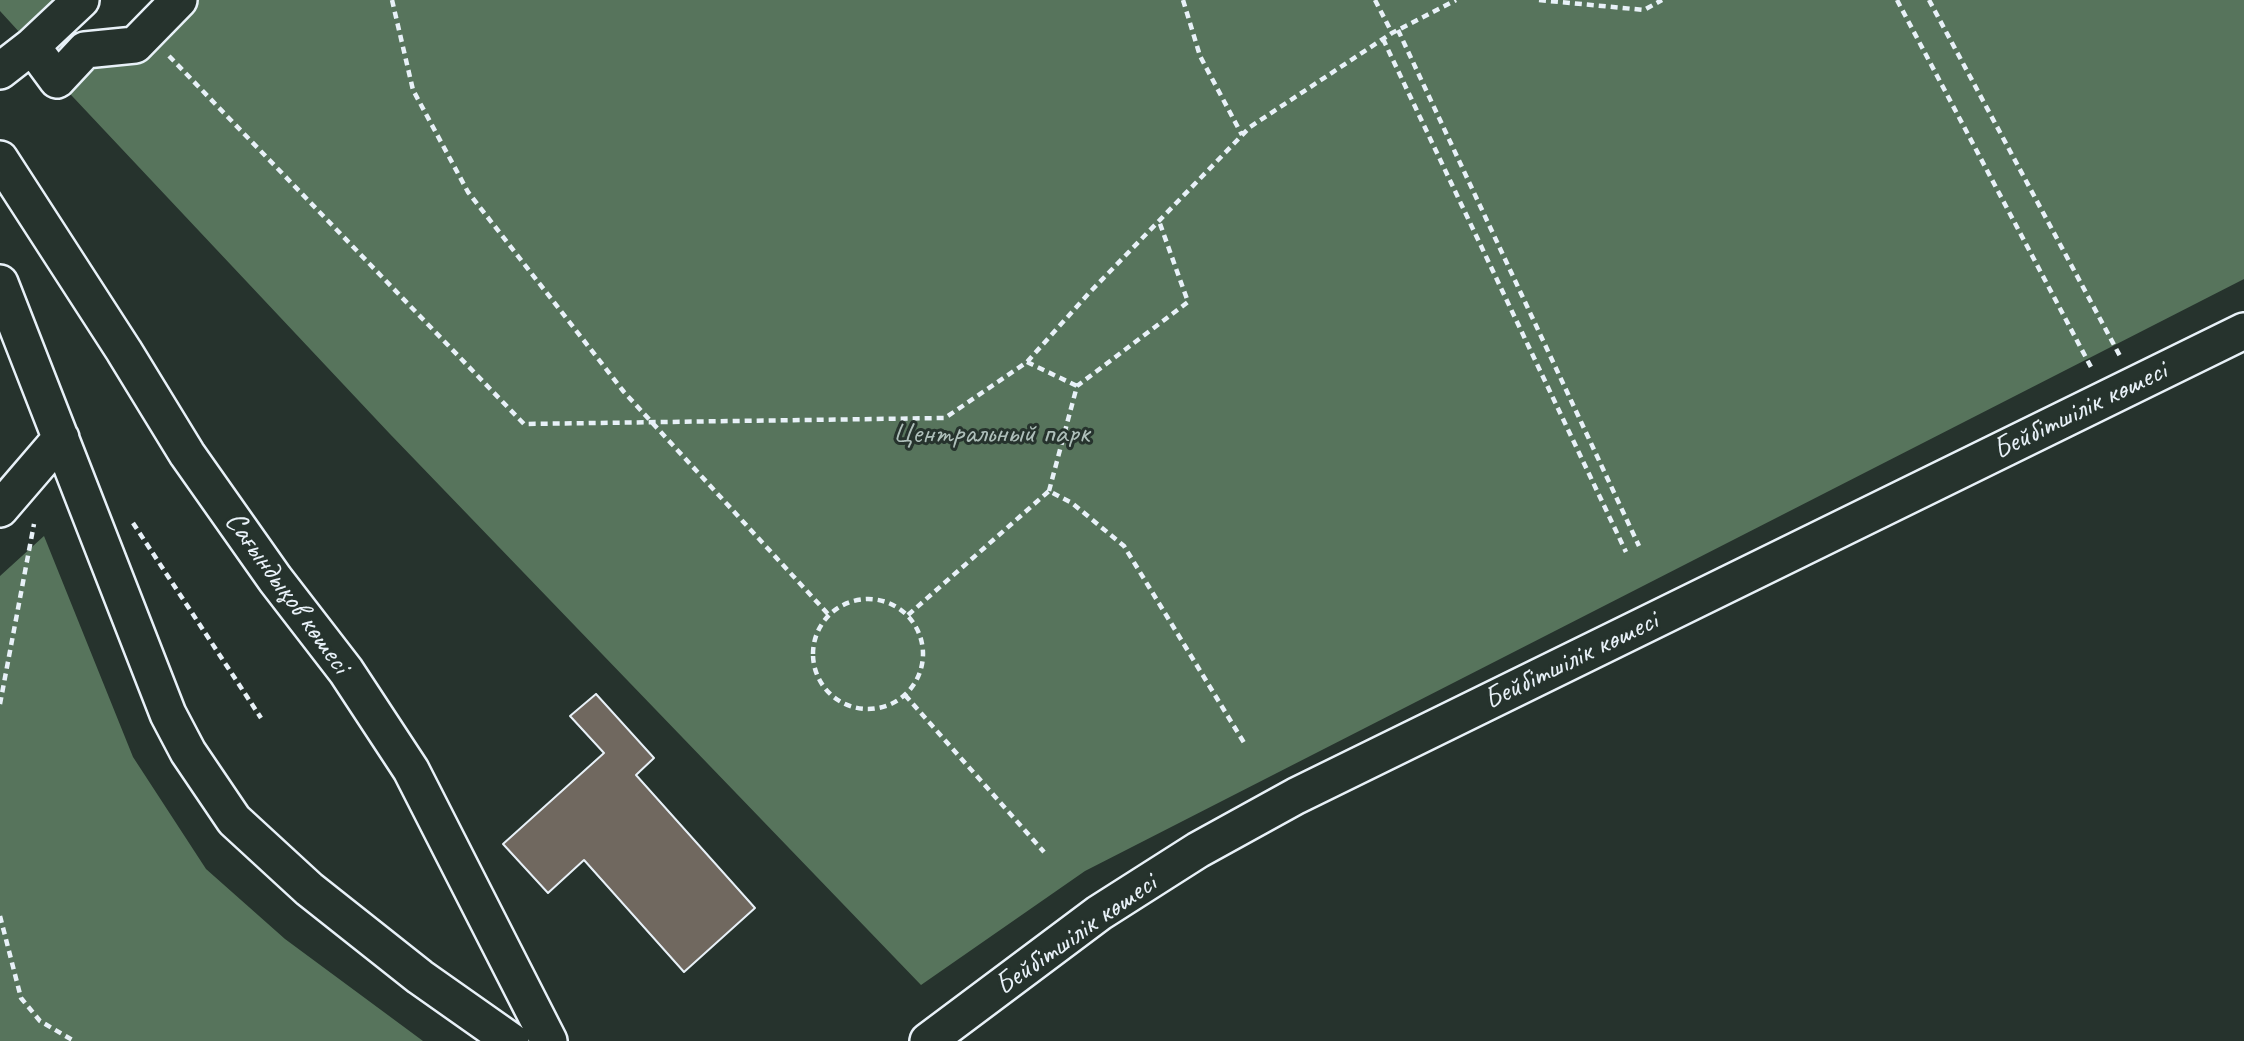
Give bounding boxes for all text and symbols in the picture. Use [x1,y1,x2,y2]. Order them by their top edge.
street label: Бейбітшілік көшесі [1987,353,2173,469]
park label: Центральный парк [892,416,1090,452]
street label: Сағындықов көшесі [216,505,358,681]
street label: Бейбітшілік көшесі [1478,603,1664,719]
street label: Бейбітшілік көшесі [988,866,1164,1004]

